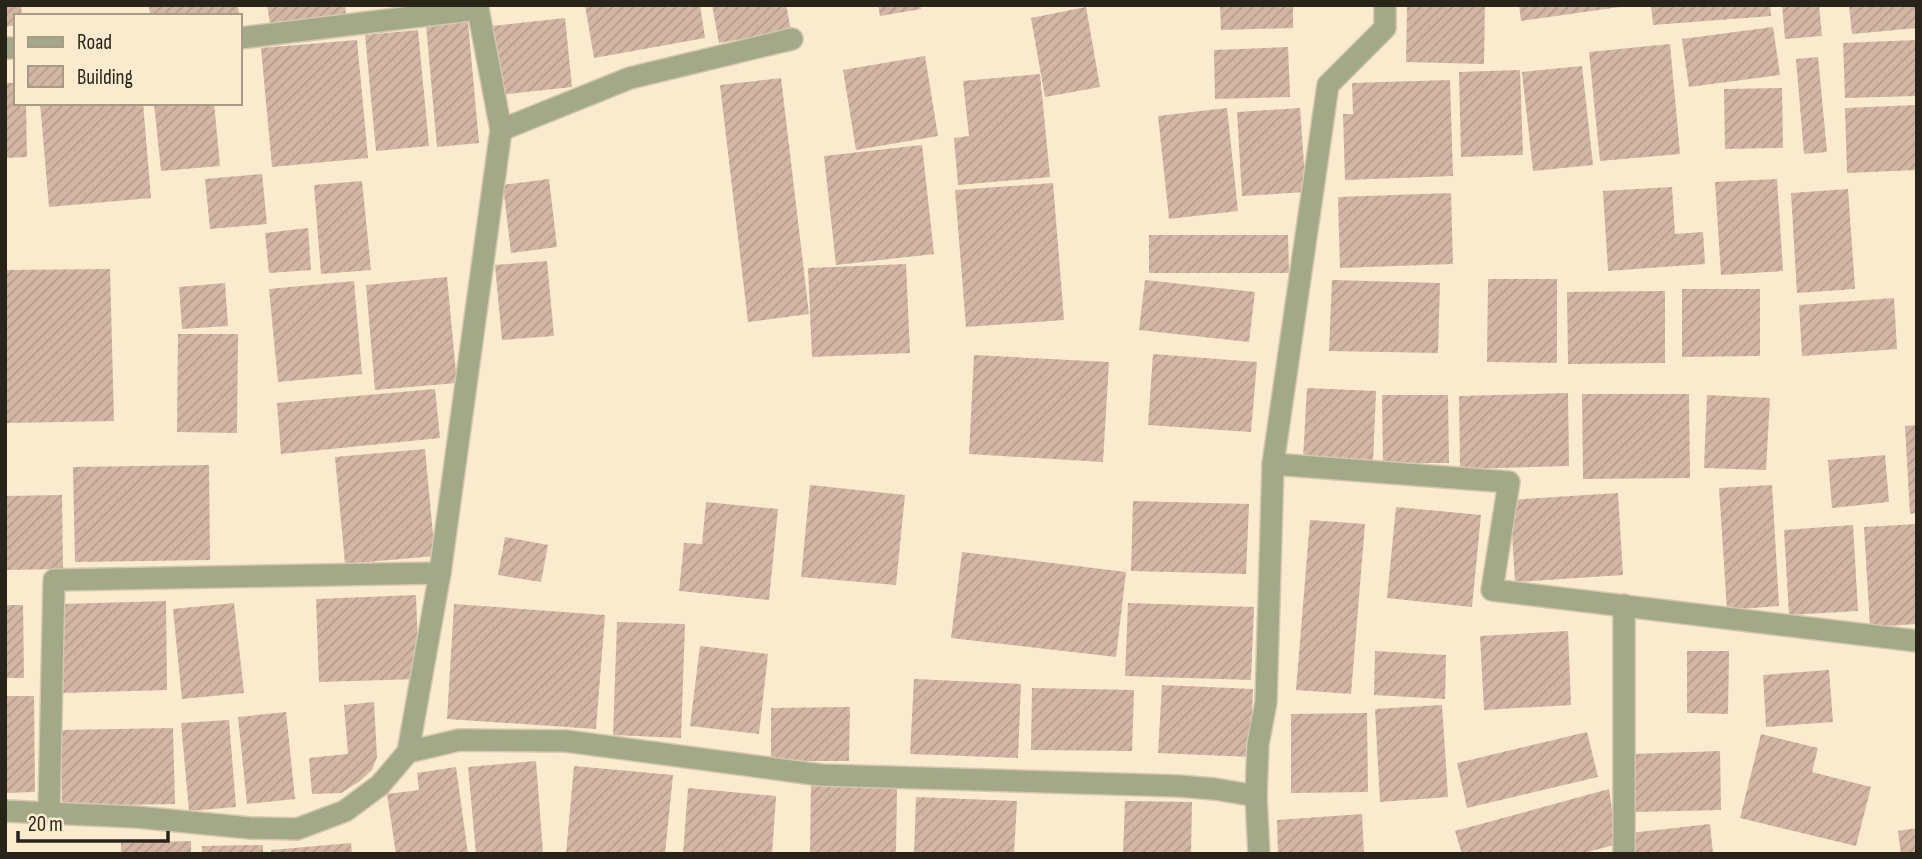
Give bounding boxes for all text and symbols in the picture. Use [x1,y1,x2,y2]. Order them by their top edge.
legend [14,14,242,105]
text: Road [77,30,112,55]
text: Building [77,65,133,90]
scale bar [18,800,168,844]
text: 20 m [28,812,63,837]

